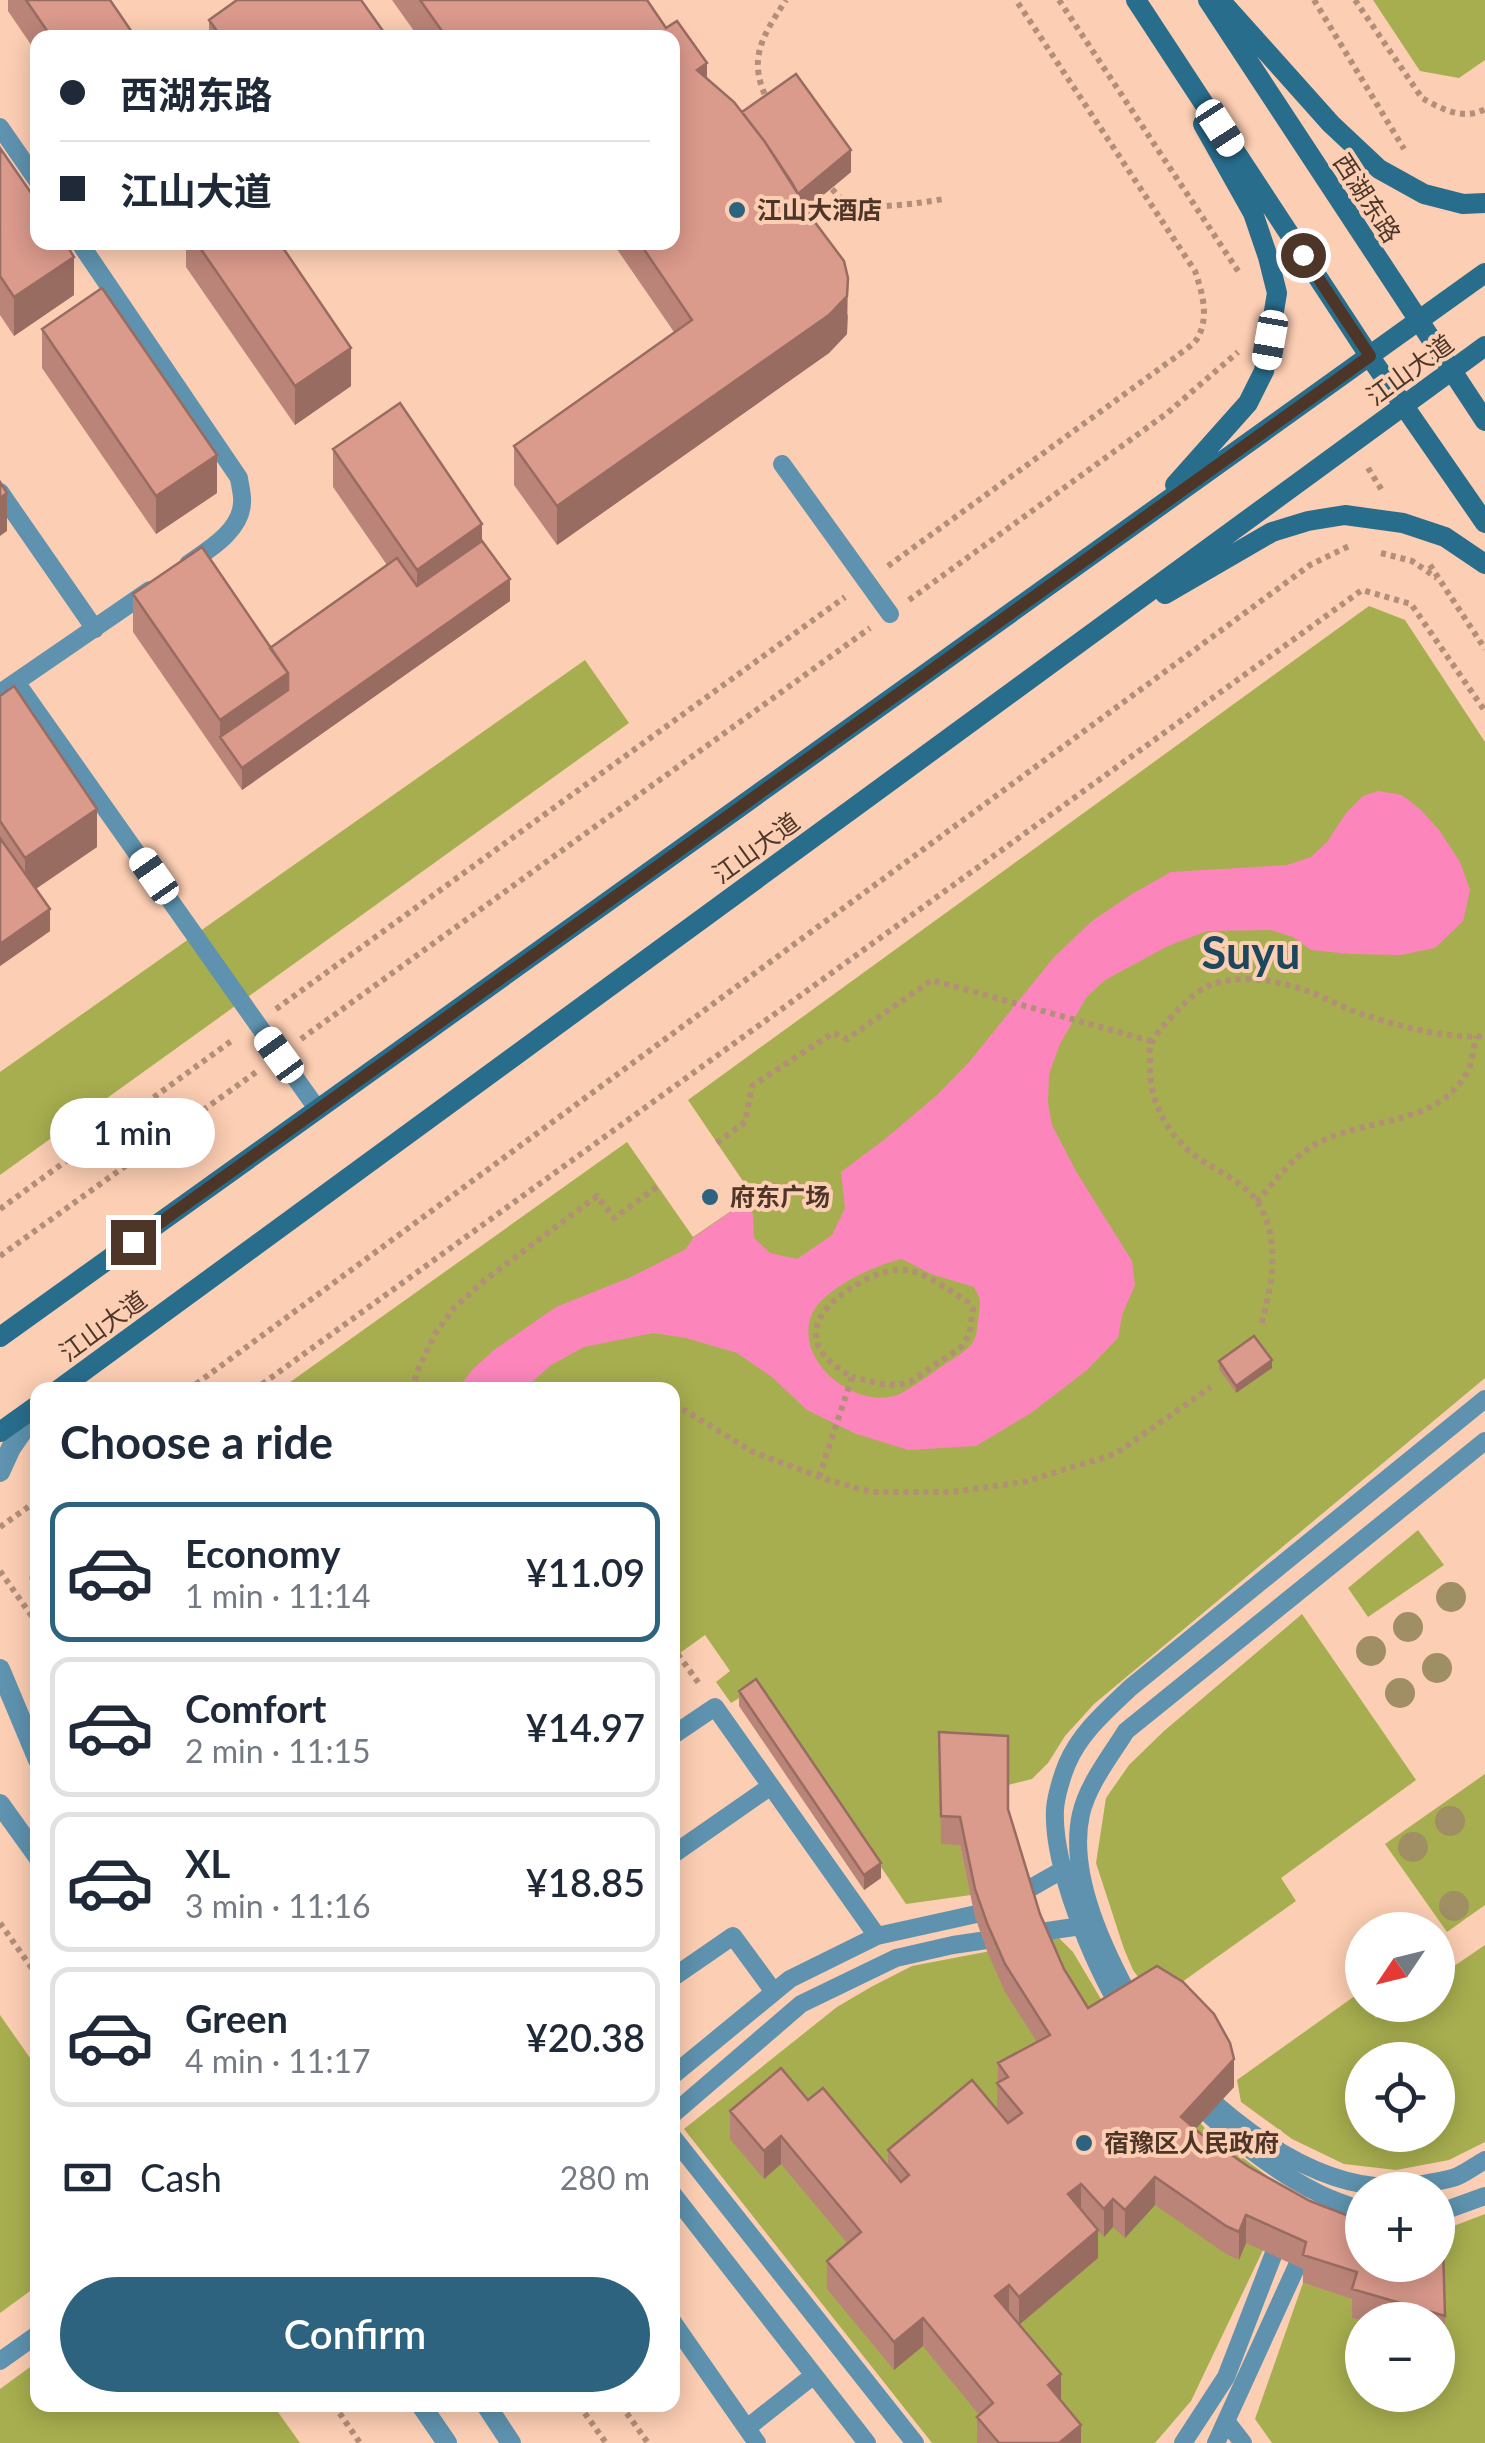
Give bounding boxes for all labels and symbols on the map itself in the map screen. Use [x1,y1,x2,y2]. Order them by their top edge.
car [1191,95,1249,161]
street label: 西湖东路 [1328,147,1408,248]
place label: 江山大酒店 [757,194,882,224]
marker: 江山大酒店 [726,199,748,221]
route start [1281,233,1326,278]
car [1250,308,1290,372]
street label: 江山大道 [1360,328,1459,411]
street label: 江山大道 [706,806,805,889]
car [125,843,183,909]
district label: Suyu [1202,925,1300,979]
car [249,1022,309,1088]
callout: 1 min [51,1097,216,1167]
place label: 府东广场 [730,1181,830,1211]
marker: 府东广场 [699,1186,721,1208]
route end [111,1220,156,1265]
street label: 江山大道 [53,1284,152,1367]
north arrow [1345,1912,1455,2022]
place label: 宿豫区人民政府 [1104,2127,1279,2157]
marker: 宿豫区人民政府 [1073,2132,1095,2154]

